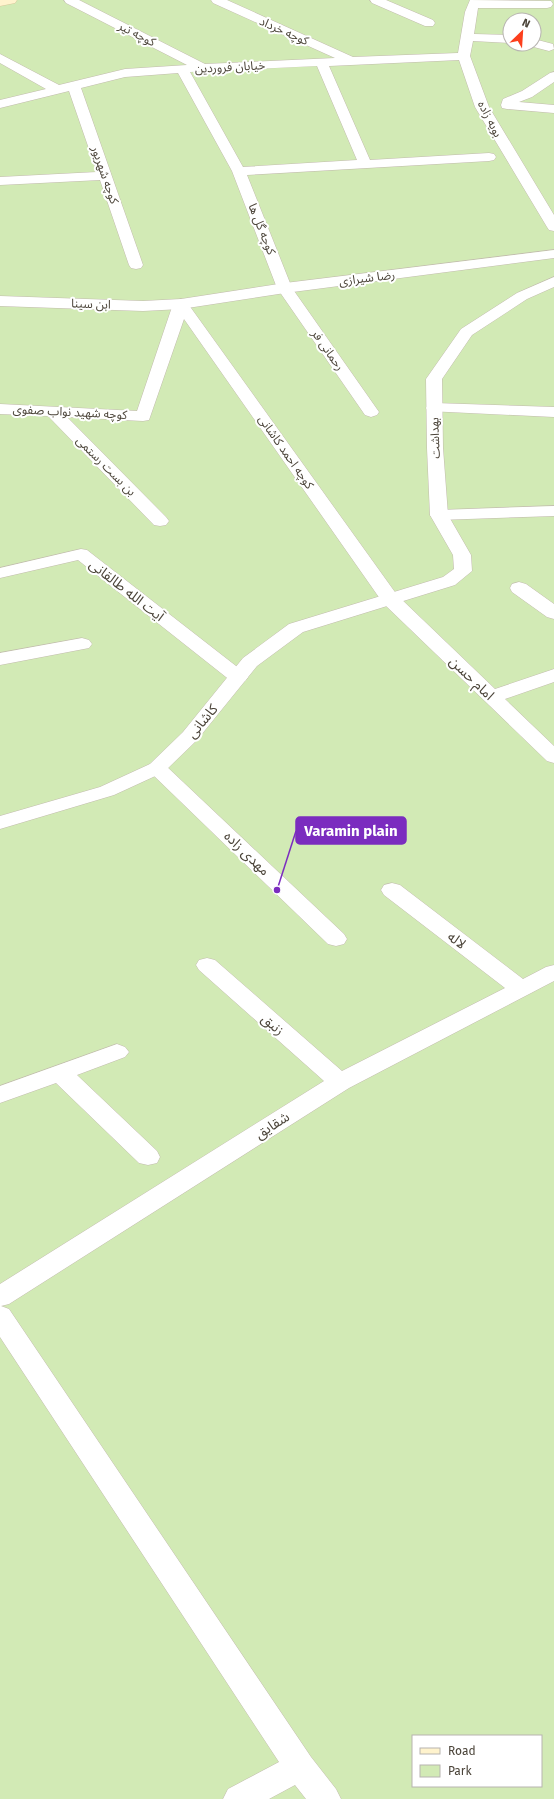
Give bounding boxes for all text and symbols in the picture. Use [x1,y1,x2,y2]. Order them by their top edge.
north arrow [502,12,542,52]
street label: کوچه خرداد [257,14,312,49]
text: N [520,16,532,31]
street label: کوچه تیر [115,18,159,51]
street label: خیابان فروردین [194,58,266,76]
street label: بویه زاده [475,98,505,140]
street label: کوچه شهریور [87,143,122,207]
street label: کوچه گل ها [244,201,279,258]
street label: رضا شیرازی [338,268,396,288]
street label: ابن سینا [71,296,111,312]
street label: رحمانی فر [308,326,347,373]
street label: کوچه شهید نواب صفوی [12,402,129,423]
street label: کوچه احمد کاشانی [255,413,317,493]
street label: بهداشت [427,417,443,459]
street label: بن بست رستمی [73,433,139,499]
street label: آیت الله طالقانی [86,556,168,625]
street label: امام حسن [444,653,498,705]
street label: کاشانی [183,701,222,742]
callout: Varamin plain [296,817,406,844]
text: Varamin plain [303,822,398,840]
street label: مهدی زاده [220,828,273,879]
street label: لاله [444,928,469,953]
street label: زنبق [257,1010,288,1040]
street label: شقایق [252,1108,293,1143]
legend [412,1735,542,1787]
text: Road [448,1744,476,1758]
text: Park [448,1764,472,1778]

